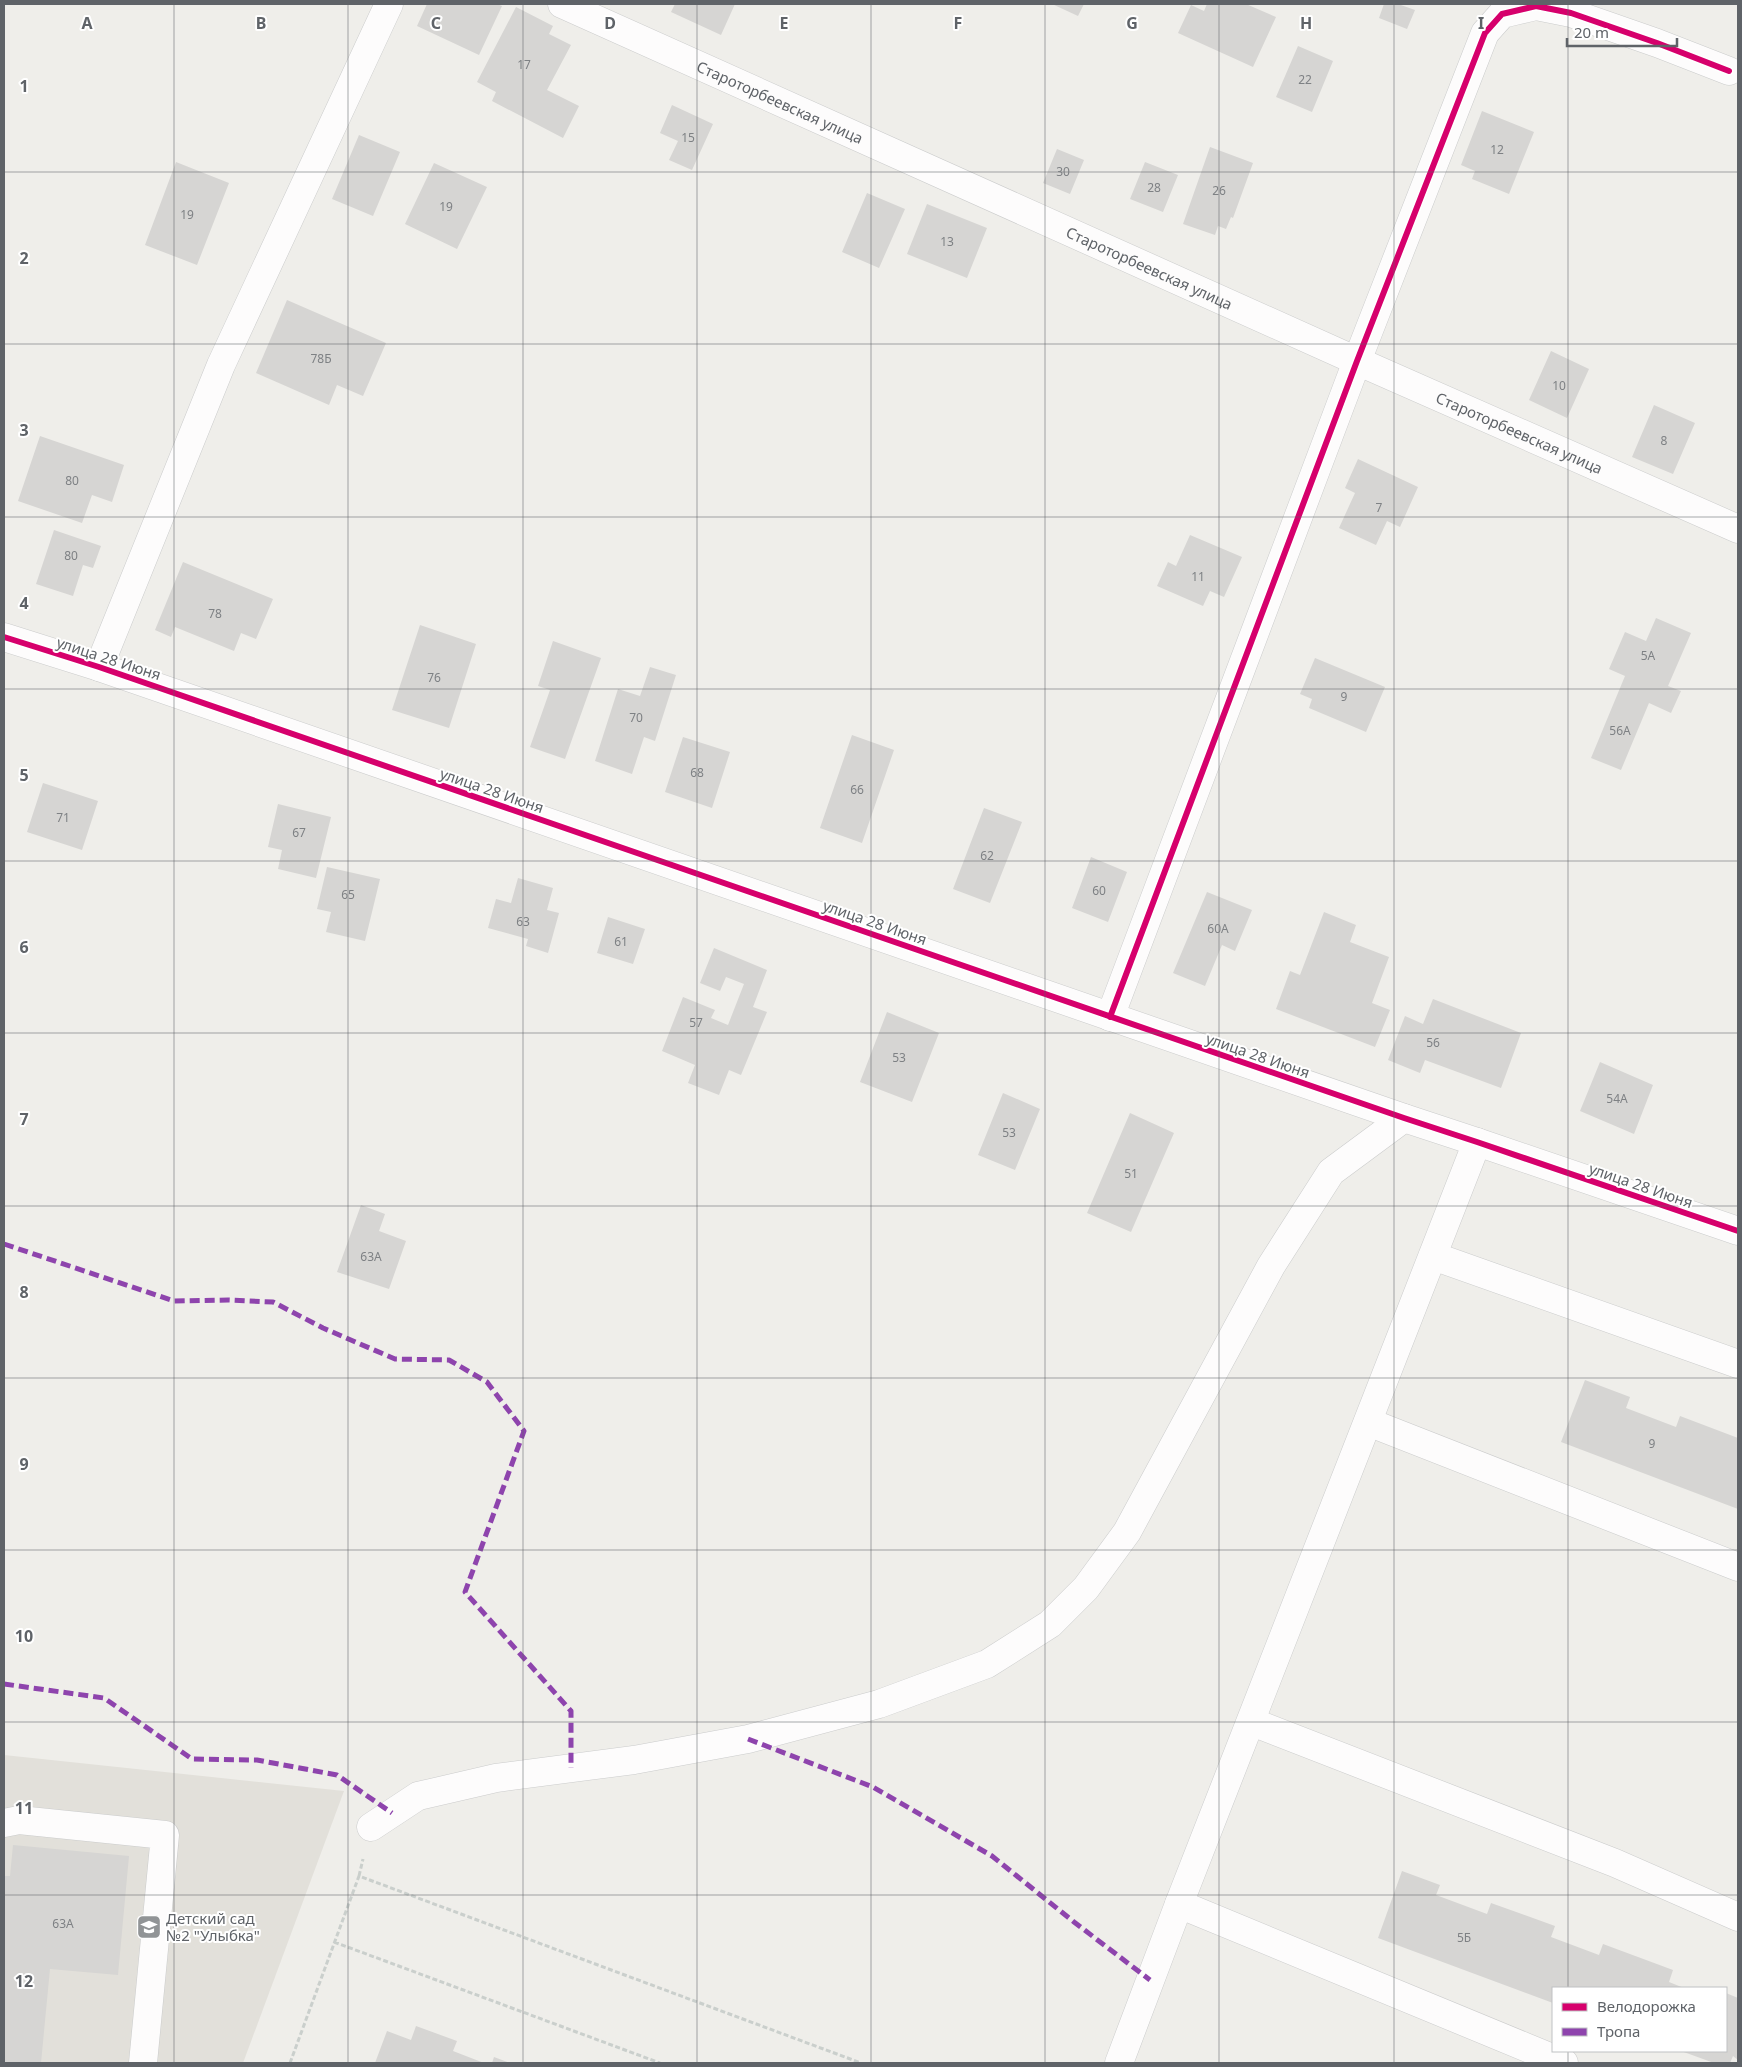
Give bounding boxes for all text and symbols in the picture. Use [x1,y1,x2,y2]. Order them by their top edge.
text: A [81,12,93,34]
text: B [256,12,266,34]
text: C [431,12,441,34]
text: D [604,12,616,34]
text: E [780,12,789,34]
text: F [954,12,962,34]
text: G [1126,12,1138,34]
text: H [1300,12,1312,34]
text: I [1478,12,1484,34]
scale bar [1567,15,1677,47]
text: 20 m [1574,22,1609,42]
house number: 17 [517,56,531,73]
street label: Староторбеевская улица [694,56,866,148]
house number: 22 [1298,71,1312,88]
text: 1 [19,75,29,97]
house number: 15 [681,129,695,146]
house number: 12 [1490,141,1504,158]
house number: 30 [1056,163,1070,180]
house number: 28 [1147,179,1161,196]
house number: 26 [1212,182,1226,199]
house number: 19 [439,198,453,215]
house number: 19 [180,206,194,223]
street label: Староторбеевская улица [1063,222,1236,314]
house number: 13 [940,233,954,250]
text: 2 [19,247,29,269]
house number: 78Б [310,350,332,367]
house number: 10 [1552,377,1566,394]
street label: Староторбеевская улица [1433,387,1606,478]
text: 3 [19,419,29,441]
house number: 8 [1661,432,1668,449]
house number: 80 [65,472,79,489]
house number: 7 [1376,499,1383,516]
house number: 80 [64,547,78,564]
house number: 11 [1191,568,1205,585]
text: 4 [19,592,29,614]
house number: 78 [208,605,222,622]
street label: улица 28 Июня [54,632,164,684]
house number: 5А [1641,647,1656,664]
house number: 76 [427,669,441,686]
house number: 9 [1341,688,1348,705]
house number: 70 [629,709,643,726]
house number: 56А [1609,722,1631,739]
street label: улица 28 Июня [437,763,547,817]
text: 5 [19,764,29,786]
house number: 68 [690,764,704,781]
house number: 66 [850,781,864,798]
house number: 71 [56,809,70,826]
house number: 67 [292,824,306,841]
house number: 62 [980,847,994,864]
house number: 60 [1092,882,1106,899]
house number: 65 [341,886,355,903]
street label: улица 28 Июня [820,895,930,949]
house number: 63 [516,913,530,930]
house number: 60А [1207,920,1229,937]
house number: 61 [614,933,628,950]
text: 6 [19,936,29,958]
house number: 57 [689,1014,703,1031]
street label: улица 28 Июня [1203,1028,1313,1082]
house number: 56 [1426,1034,1440,1051]
house number: 53 [892,1049,906,1066]
house number: 54А [1606,1090,1628,1107]
text: 7 [19,1108,29,1130]
house number: 53 [1002,1124,1016,1141]
street label: улица 28 Июня [1586,1158,1696,1212]
house number: 51 [1124,1165,1138,1182]
house number: 63А [360,1248,382,1265]
text: 8 [19,1281,29,1303]
house number: 9 [1649,1435,1656,1452]
text: 9 [19,1453,29,1475]
text: 10 [15,1625,33,1647]
text: 11 [15,1797,33,1819]
place label: Детский сад №2 "Улыбка" [166,1908,260,1945]
school or university icon: Детский сад №2 "Улыбка" [136,1914,162,1940]
house number: 63А [52,1915,74,1932]
house number: 5Б [1457,1929,1471,1946]
text: 12 [15,1970,33,1992]
legend [1552,1987,1727,2052]
text: Велодорожка [1597,1996,1696,2016]
text: Тропа [1597,2021,1640,2041]

